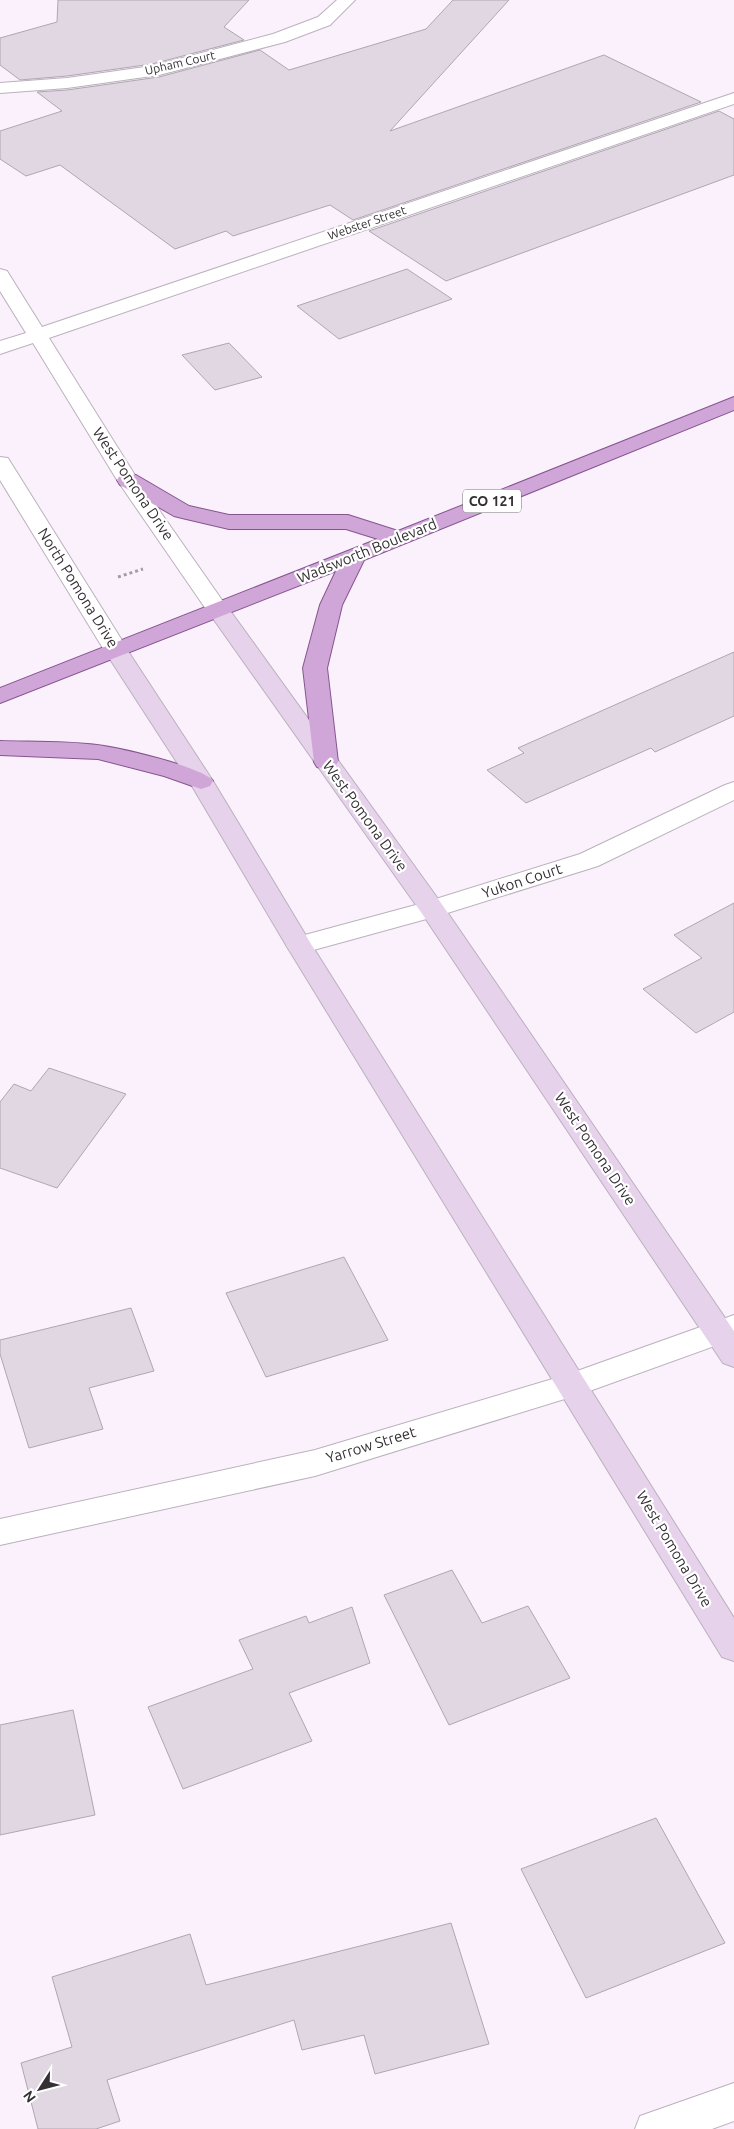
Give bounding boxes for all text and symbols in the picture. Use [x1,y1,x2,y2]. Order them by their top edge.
street label: Upham Court [143,48,217,77]
street label: Webster Street [326,203,408,242]
street label: West Pomona Drive [89,424,177,543]
road number: CO 121 [463,490,521,512]
street label: Wadsworth Boulevard [295,515,439,586]
street label: North Pomona Drive [35,525,122,651]
street label: West Pomona Drive [320,757,411,874]
street label: Yukon Court [480,860,564,901]
street label: West Pomona Drive [551,1089,639,1208]
street label: Yarrow Street [324,1423,418,1466]
street label: West Pomona Drive [633,1488,716,1610]
north arrow [15,2064,65,2114]
text: N [20,2088,39,2106]

